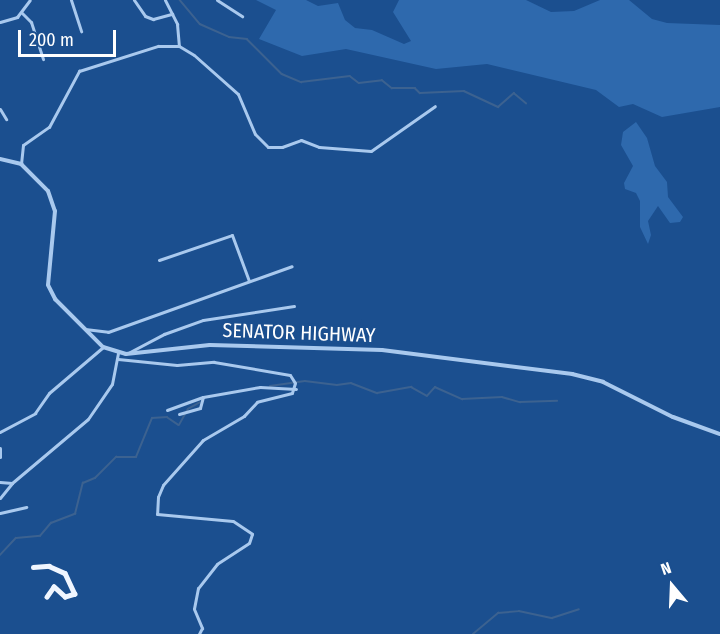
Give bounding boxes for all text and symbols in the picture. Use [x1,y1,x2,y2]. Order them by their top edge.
scale bar [21,18,118,56]
text: 200 m [29,29,74,51]
street label: SENATOR HIGHWAY [222,318,376,348]
north arrow [642,556,702,616]
text: N [658,558,674,579]

